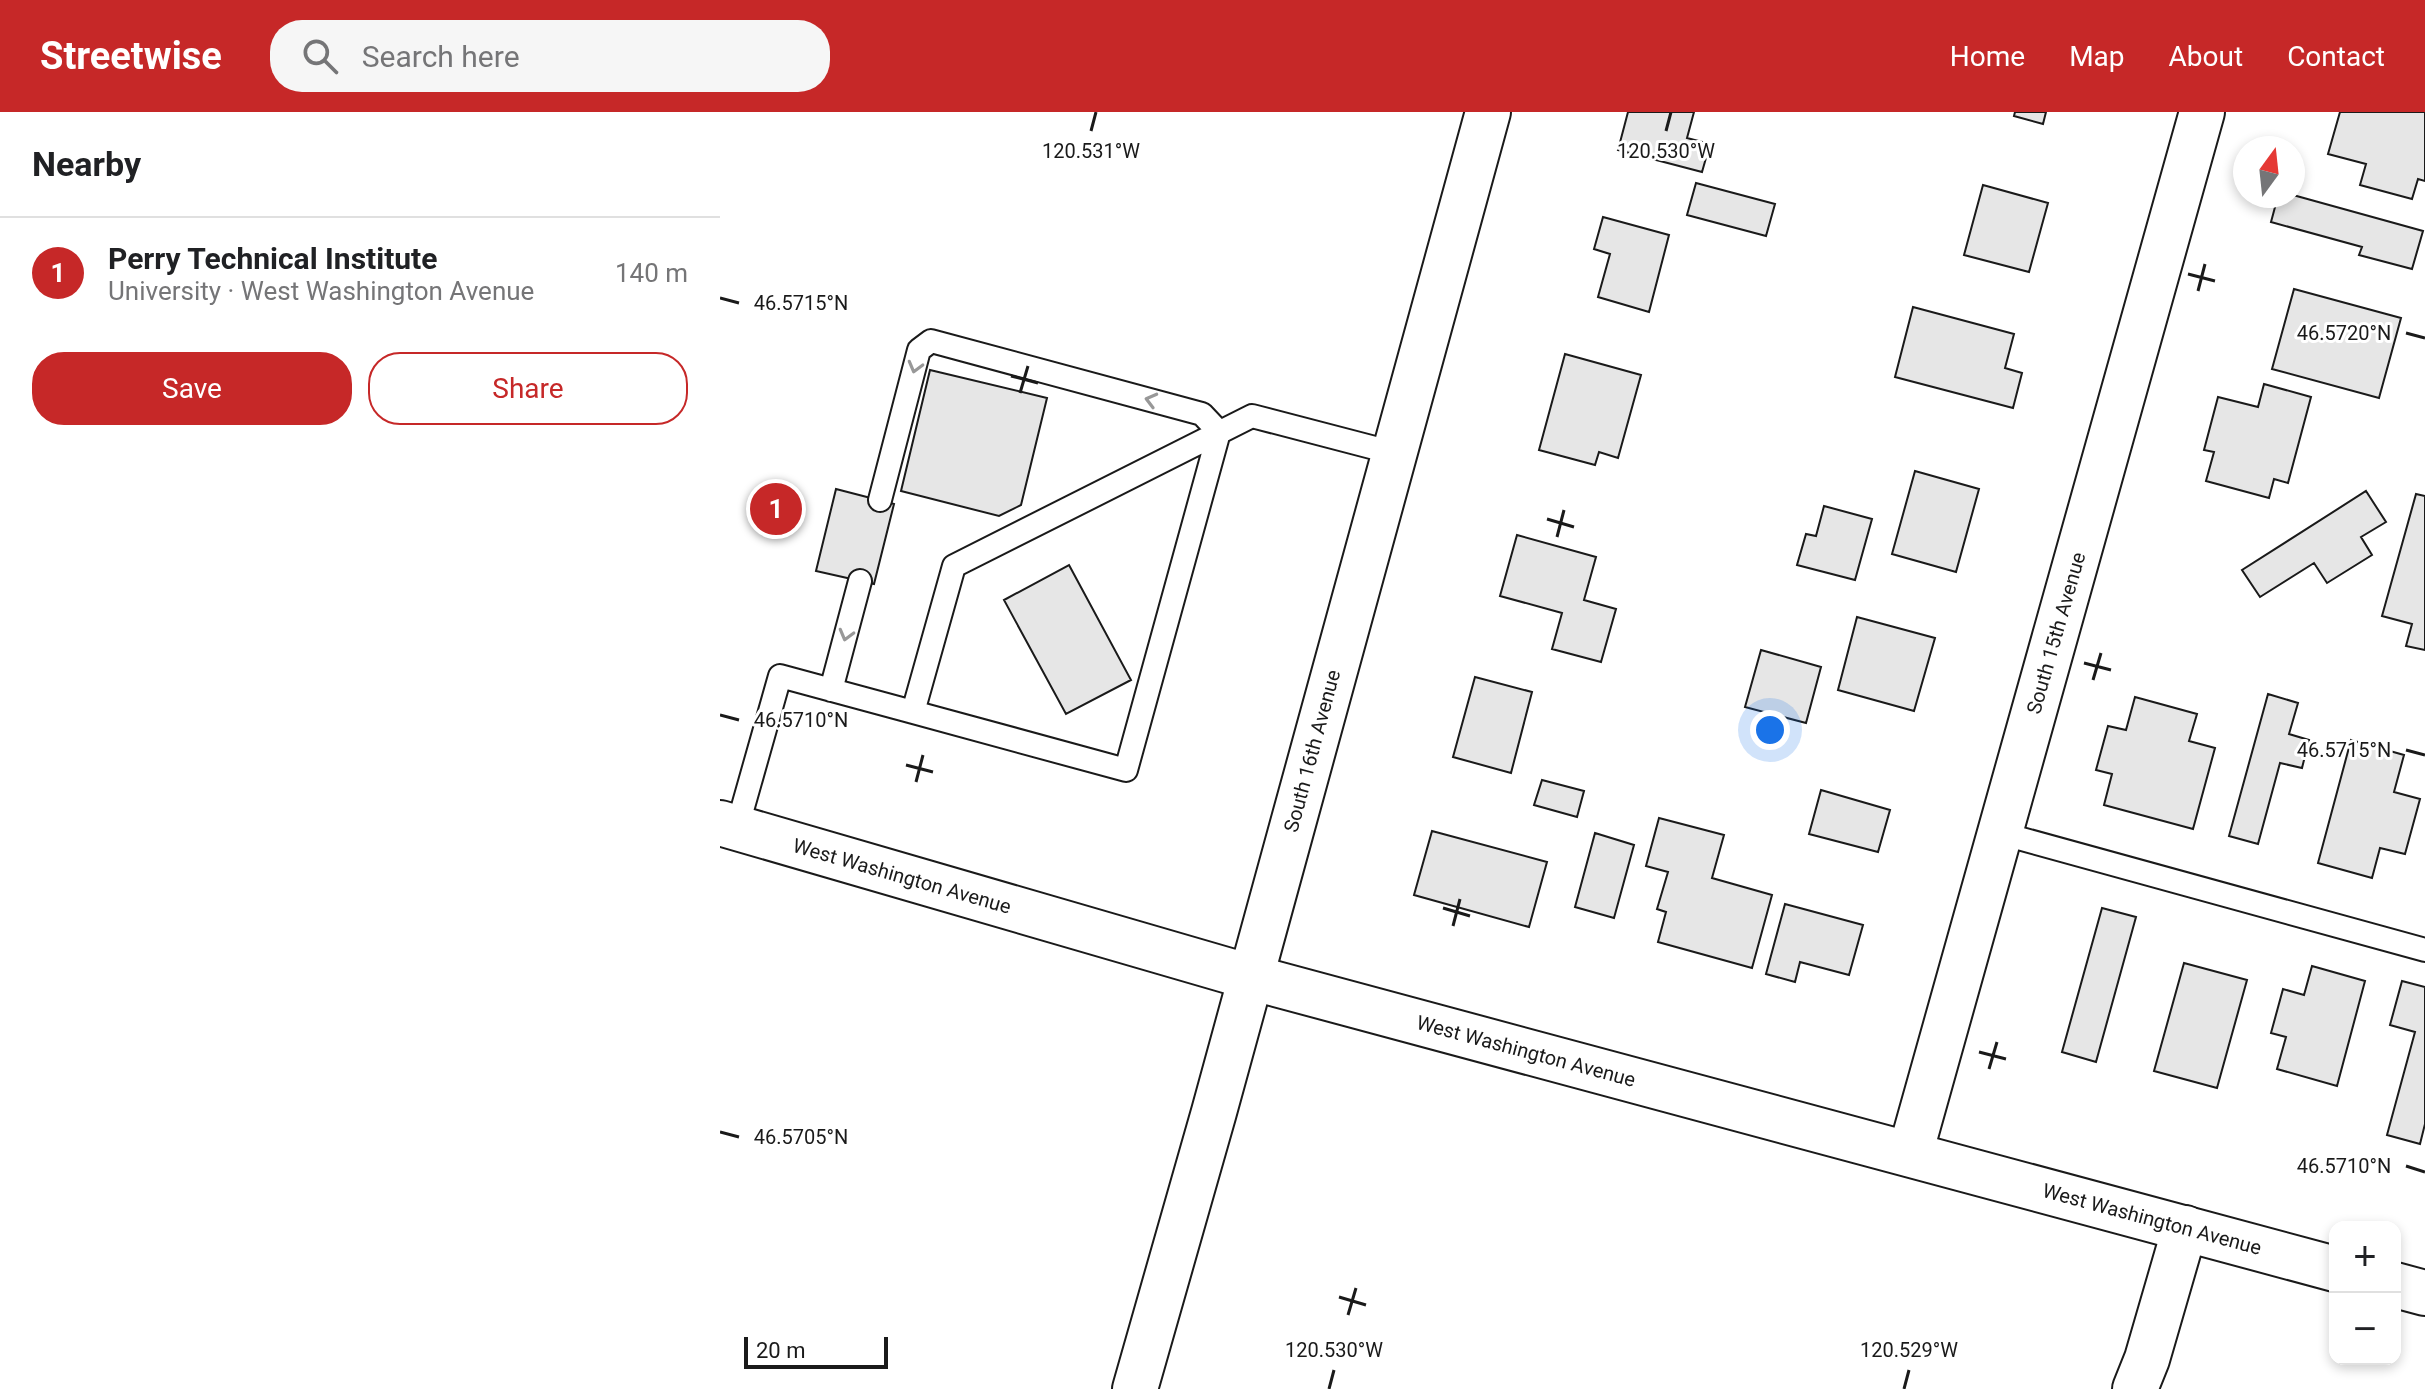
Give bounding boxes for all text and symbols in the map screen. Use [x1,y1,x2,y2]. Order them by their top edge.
search box [270,20,830,92]
text: Streetwise [40,34,222,78]
icon: search [298,34,342,78]
text: Search here [362,39,520,74]
text: Home [1950,40,2025,73]
text: Map [2069,40,2125,73]
text: About [2169,40,2243,73]
text: Contact [2287,40,2385,73]
north arrow [2233,136,2305,208]
text: 120.531°W [1042,139,1140,163]
text: 120.530°W [1617,139,1715,163]
text: Nearby [32,144,141,184]
text: Perry Technical Institute [108,241,437,276]
text: 1 [51,258,65,288]
text: 140 m [615,258,688,288]
text: University · West Washington Avenue [108,276,534,306]
text: 46.5715°N [754,291,848,315]
text: 46.5720°N [2297,321,2391,345]
button: Save [32,352,352,425]
button: Share [368,352,688,425]
one-way arrow [907,360,924,373]
one-way arrow [1144,393,1158,409]
pin: 1 [750,479,802,539]
street label: South 15th Avenue [2021,549,2091,717]
one-way arrow [838,628,855,642]
street label: South 16th Avenue [1279,667,1345,835]
text: 46.5710°N [754,708,848,732]
your location [1750,710,1790,750]
text: 46.5715°N [2297,738,2391,762]
street label: West Washington Avenue [790,833,1014,919]
street label: West Washington Avenue [1414,1010,1638,1092]
text: 46.5705°N [754,1125,848,1149]
text: 46.5710°N [2297,1154,2391,1178]
street label: West Washington Avenue [2040,1178,2264,1260]
map controls [2329,1221,2401,1365]
button: + [2329,1221,2401,1293]
button: − [2329,1293,2401,1365]
scale bar [744,1333,888,1369]
text: 20 m [756,1338,805,1363]
text: 120.530°W [1285,1338,1383,1362]
text: 120.529°W [1860,1338,1958,1362]

